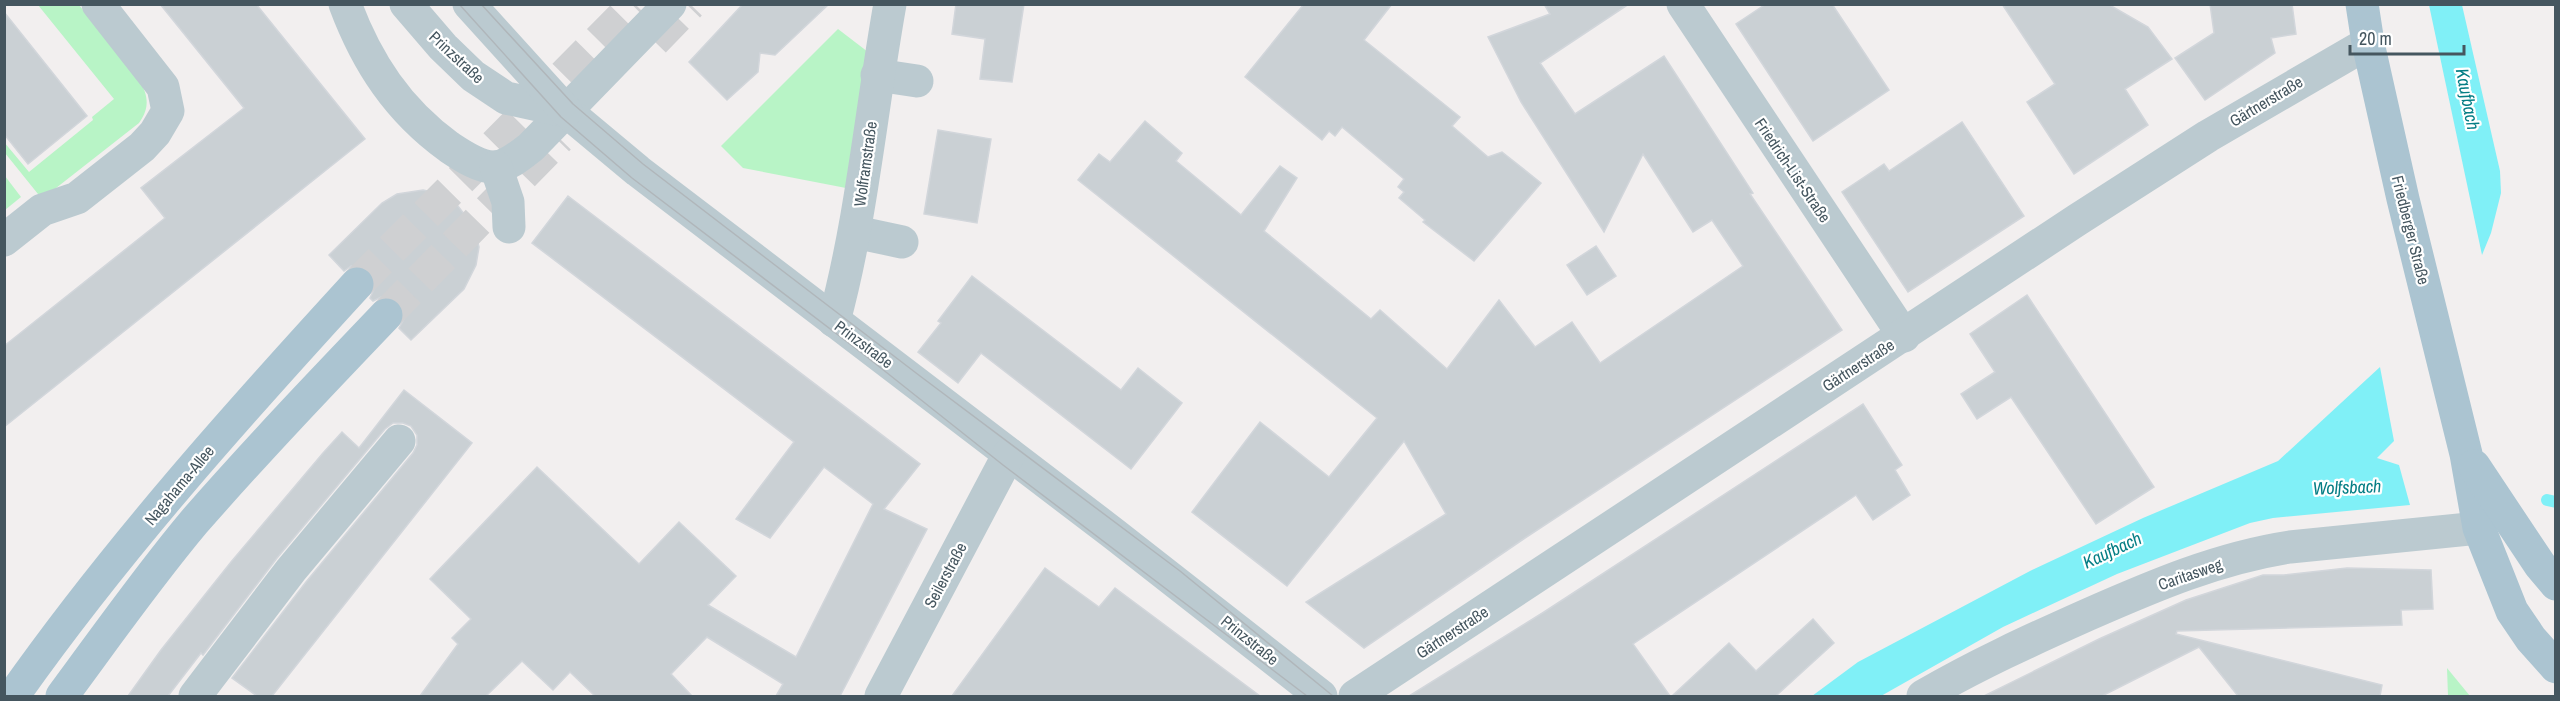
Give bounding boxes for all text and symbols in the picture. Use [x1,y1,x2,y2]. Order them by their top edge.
scale bar [2350,18,2464,56]
street label: Prinzstraße [425,26,489,88]
text: 20 m [2359,26,2392,51]
water label: Kaufbach [2450,66,2486,132]
street label: Gärtnerstraße [2225,71,2307,131]
street label: Friedrich-List-Straße [1750,113,1836,227]
street label: Wolframstraße [848,120,882,208]
street label: Friedberger Straße [2387,173,2435,287]
street label: Prinzstraße [830,315,898,373]
street label: Gärtnerstraße [1818,334,1898,396]
street label: Nagahama-Allee [139,441,219,529]
water label: Wolfsbach [2312,473,2382,501]
water label: Kaufbach [2078,525,2146,575]
street label: Seilerstraße [919,538,971,612]
street label: Caritasweg [2155,553,2226,595]
street label: Gärtnerstraße [1412,601,1492,663]
street label: Prinzstraße [1217,610,1283,670]

